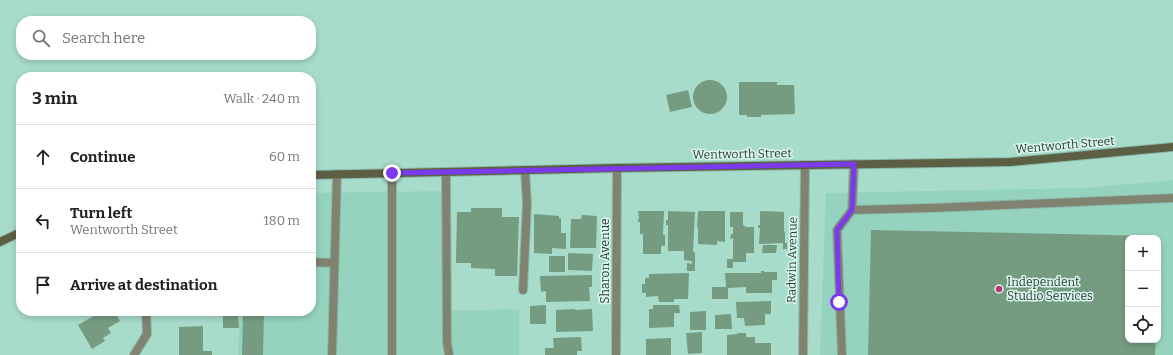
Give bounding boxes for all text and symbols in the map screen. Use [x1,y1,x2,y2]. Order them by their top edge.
search box [16,16,316,60]
icon: search [30,27,52,49]
text: Search here [62,29,145,47]
text: 3 min [32,88,77,109]
text: Walk · 240 m [224,91,300,106]
street label: Wentworth Street [1015,134,1116,156]
icon: ahead [32,146,54,168]
street label: Wentworth Street [692,146,792,162]
text: Continue [70,148,136,166]
text: 60 m [269,149,300,164]
route end [383,164,401,182]
text: Turn left [70,204,132,222]
icon: left [32,210,54,232]
text: 180 m [264,213,300,228]
street label: Radwin Avenue [784,217,800,303]
street label: Sharon Avenue [598,218,612,304]
text: Wentworth Street [70,222,178,237]
map controls [1125,235,1161,343]
button: + [1125,235,1161,271]
button: − [1125,271,1161,307]
icon: arrive [32,274,54,296]
place label: Independent Studio Services [1007,275,1093,303]
text: Arrive at destination [70,276,217,294]
marker: Independent Studio Services [994,284,1004,294]
route start [830,293,848,311]
button: locate [1125,307,1161,343]

